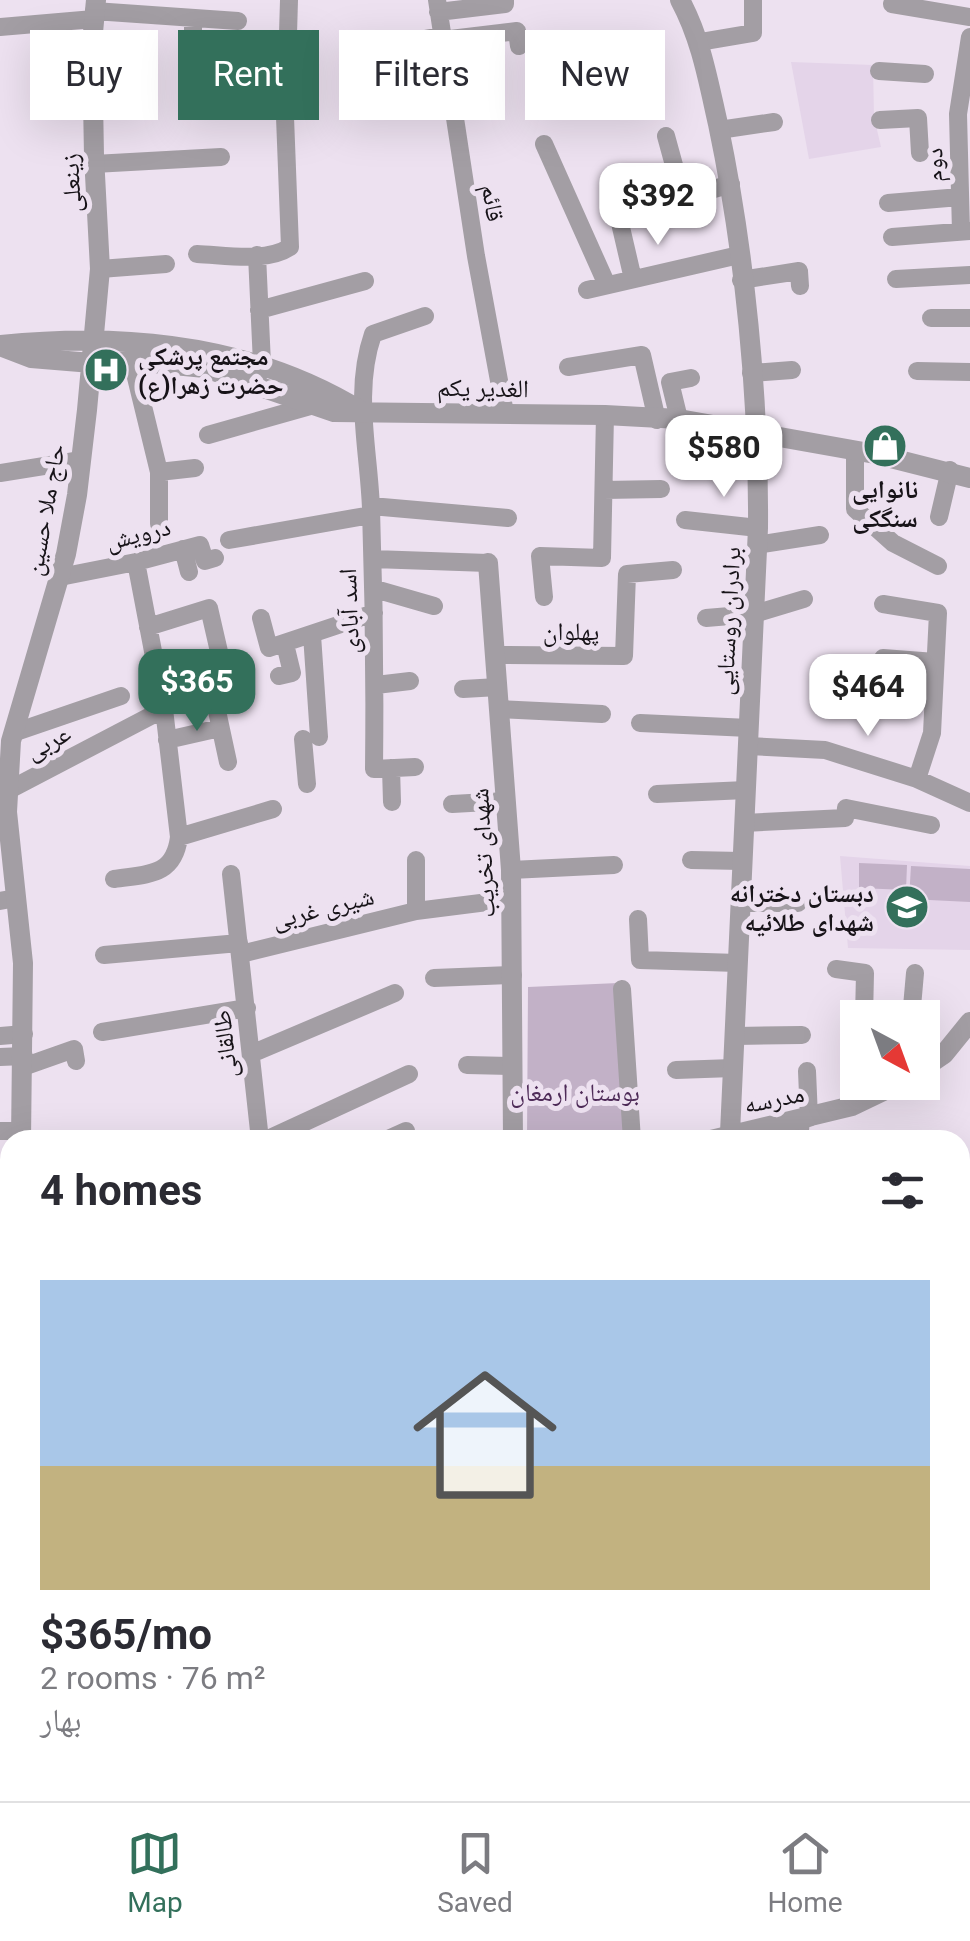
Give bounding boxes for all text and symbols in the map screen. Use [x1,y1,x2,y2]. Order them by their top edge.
chip: Buy [30,30,158,120]
chip: Rent [178,30,319,120]
chip: Filters [339,30,505,120]
chip: New [525,30,665,120]
street label: دوم [919,148,951,182]
street label: زینعلی [55,153,88,213]
pin: $392 [599,163,717,248]
text: $392 [621,176,695,214]
street label: قائم [474,183,510,224]
place label: مجتمع پرشکی حضرت زهرا(ع) [138,342,284,402]
hospital icon: مجتمع پرشکی حضرت زهرا(ع) [83,347,129,393]
street label: الغدیر یکم [437,373,529,405]
pin: $580 [665,415,783,500]
shop icon: نانوایی سنگکی [862,423,908,469]
text: $580 [687,428,761,466]
street label: حاج ملا حسین [19,442,72,578]
place label: نانوایی سنگکی [852,475,918,534]
street label: درویش [103,512,174,557]
street label: برادران روستایی [710,546,747,696]
street label: اسد آبادی [333,568,366,654]
street label: پهلوان [543,617,599,647]
pin: $365 [138,649,256,734]
pin: $464 [809,654,927,739]
text: $365 [160,662,234,700]
text: $464 [831,667,905,705]
street label: عربی [21,718,76,767]
street label: شهدای تخریب [465,787,502,919]
place label: دبستان دخترانه شهدای طلائیه [730,879,874,937]
street label: شیری غربی [269,881,377,936]
school or university icon: دبستان دخترانه شهدای طلائیه [884,884,930,930]
north arrow [840,1000,940,1100]
map controls [840,1000,940,1100]
street label: طالقانی [207,1008,244,1079]
park label: بوستان ارمغان [510,1078,640,1108]
street label: مدرسه [741,1079,807,1119]
icon: filters [875,1163,930,1218]
text: 4 homes [40,1166,202,1215]
icon: home [395,1345,575,1525]
text: $365/mo [40,1610,212,1659]
text: 2 rooms · 76 m² [40,1659,265,1697]
text: بهار [40,1701,81,1739]
tab: Map [127,1826,183,1919]
tab: Saved [437,1826,513,1919]
tab: Home [767,1826,843,1919]

